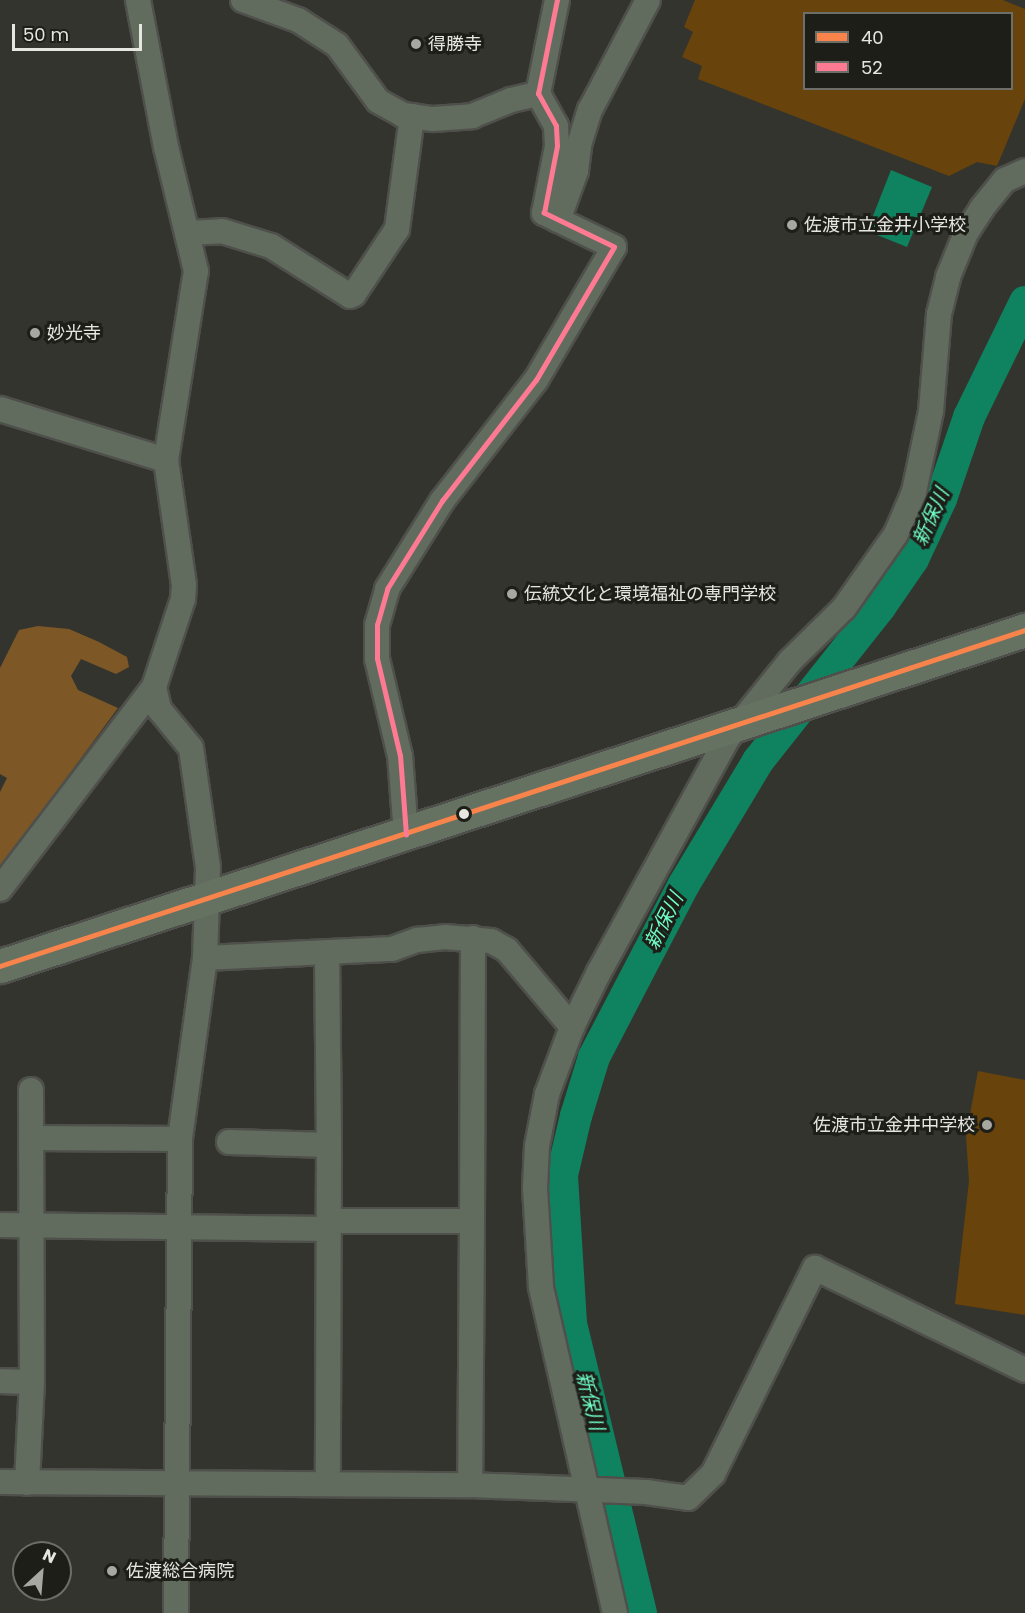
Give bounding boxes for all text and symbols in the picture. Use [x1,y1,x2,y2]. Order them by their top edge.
scale bar [15,12,146,50]
legend [803,12,1013,90]
text: 50 m [23,22,69,47]
text: 40 [861,25,884,50]
place label: 得勝寺 [428,33,482,55]
marker: 得勝寺 [409,37,423,51]
text: 52 [861,55,883,80]
place label: 佐渡市立金井小学校 [804,214,966,236]
marker: 佐渡市立金井小学校 [785,218,799,232]
place label: 妙光寺 [47,322,101,344]
marker: 妙光寺 [28,326,42,340]
water label: 新保川 [908,485,954,549]
place label: 伝統文化と環境福祉の専門学校 [524,583,776,605]
marker: 伝統文化と環境福祉の専門学校 [505,587,519,601]
unlabelled marker [458,808,470,820]
water label: 新保川 [640,889,688,953]
place label: 佐渡市立金井中学校 [813,1114,975,1136]
marker: 佐渡市立金井中学校 [980,1118,994,1132]
water label: 新保川 [571,1369,609,1433]
north arrow [12,1541,72,1601]
text: N [39,1543,60,1569]
place label: 佐渡総合病院 [126,1560,234,1582]
marker: 佐渡総合病院 [103,1562,121,1580]

